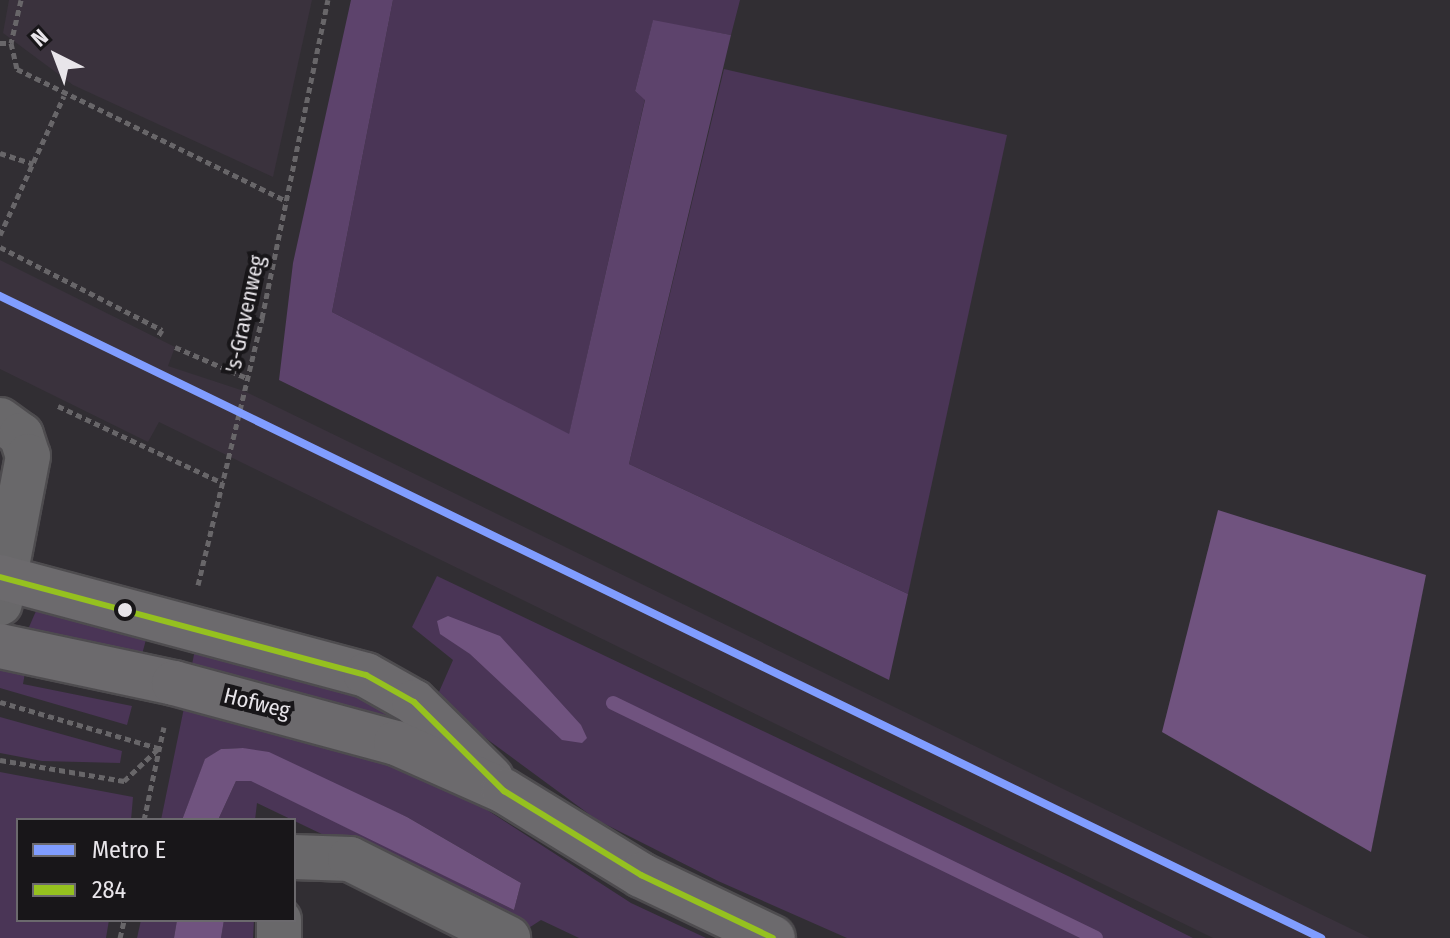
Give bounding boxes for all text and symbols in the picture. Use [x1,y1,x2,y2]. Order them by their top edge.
north arrow [16,16,96,96]
text: N [26,23,54,52]
street label: 's-Gravenweg [220,253,270,375]
unlabelled marker [117,602,133,618]
street label: Hofweg [221,682,293,724]
legend [16,818,296,922]
text: Metro E [92,836,166,864]
text: 284 [92,876,126,904]

